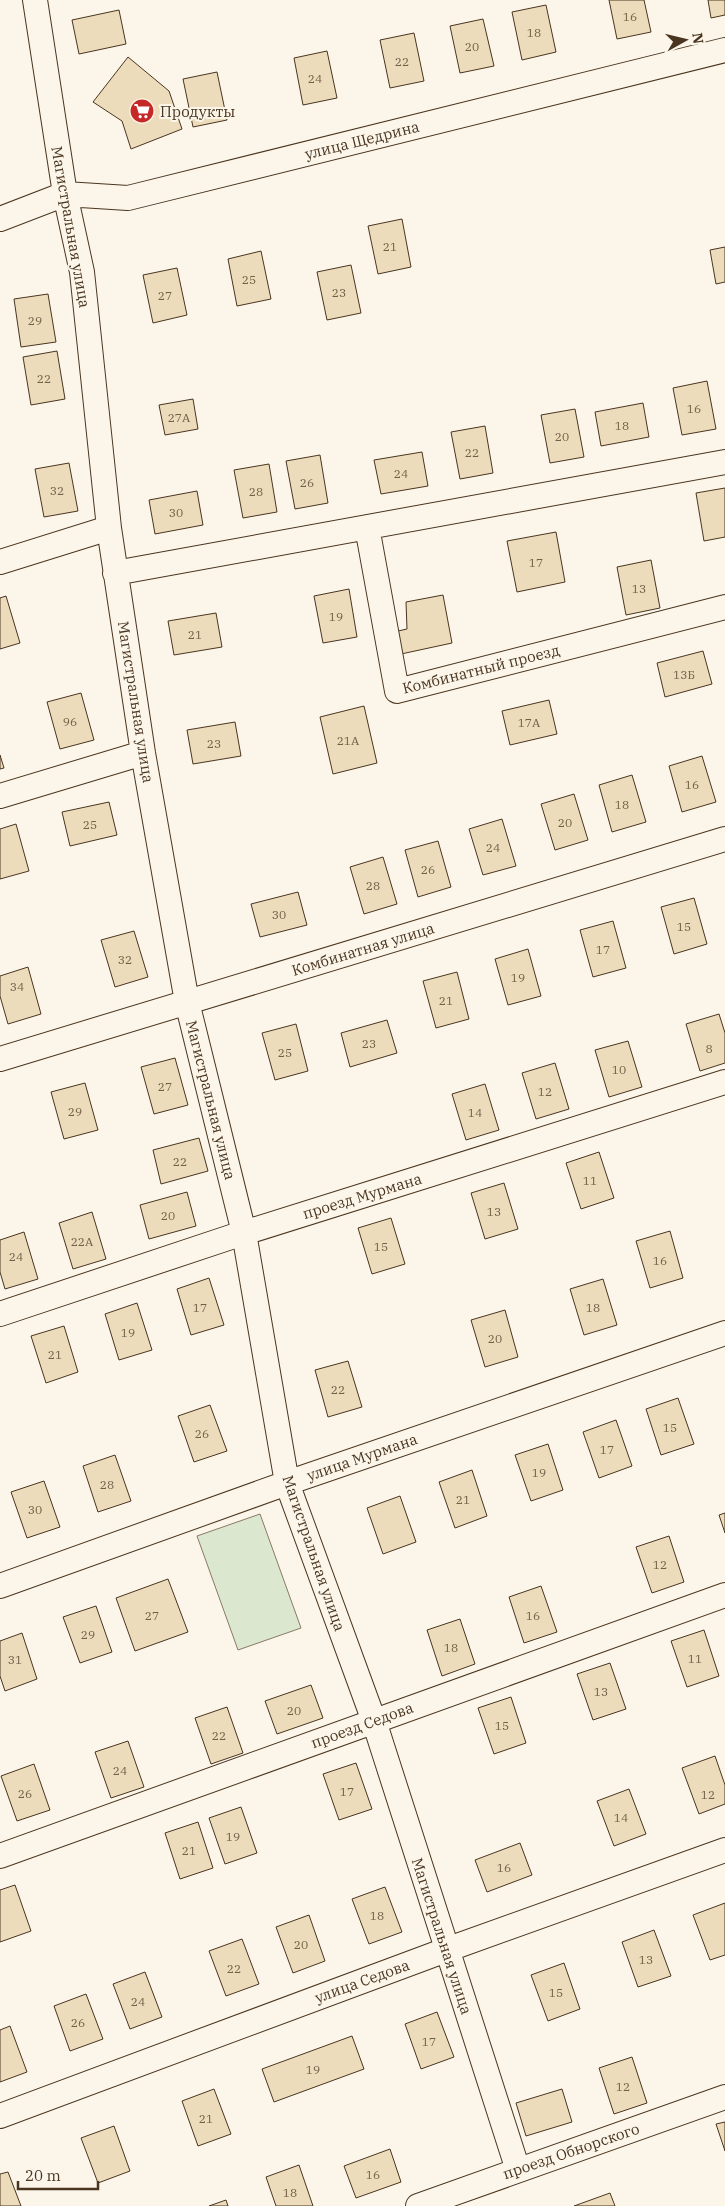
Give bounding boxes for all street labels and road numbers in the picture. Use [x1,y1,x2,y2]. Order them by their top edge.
street label: улица Щедрина [303,117,421,163]
street label: Магистральная улица [47,145,95,309]
street label: Магистральная улица [114,620,158,784]
street label: Комбинатный проезд [400,640,562,698]
street label: Комбинатная улица [289,918,437,980]
street label: Магистральная улица [182,1018,240,1182]
street label: проезд Мурмана [300,1169,424,1223]
street label: улица Мурмана [304,1429,420,1485]
street label: Магистральная улица [278,1473,350,1633]
street label: проезд Седова [308,1698,416,1752]
street label: Магистральная улица [408,1855,476,2017]
street label: улица Седова [312,1955,412,2007]
street label: проезд Обнорского [500,2119,642,2183]

